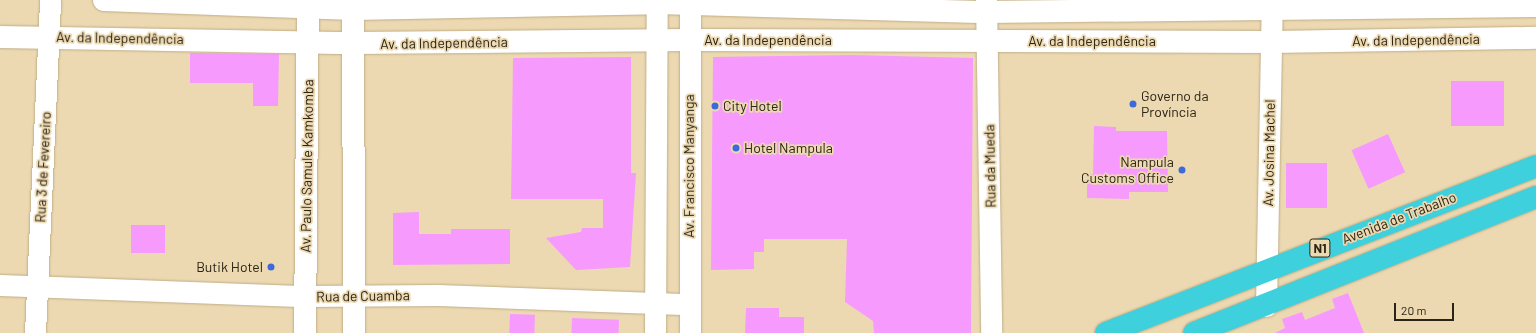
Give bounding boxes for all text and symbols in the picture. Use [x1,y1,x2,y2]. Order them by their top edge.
street label: Av. da Independência [56,28,184,48]
street label: Av. da Independência [1352,30,1480,50]
street label: Av. da Independência [704,32,832,48]
street label: Av. da Independência [380,33,508,53]
street label: Av. da Independência [1028,33,1156,49]
street label: Av. Paulo Samule Kamkomba [297,79,317,253]
place label: Governo da Província [1141,88,1209,120]
street label: Av. Francisco Manyanga [681,94,697,238]
place label: City Hotel [723,98,782,114]
marker: Governo da Província [1128,99,1138,109]
street label: Av. Josina Machel [1260,99,1278,207]
marker: City Hotel [710,101,720,111]
street label: Rua 3 de Fevereiro [32,111,54,223]
street label: Rua da Mueda [981,124,999,208]
place label: Hotel Nampula [744,140,833,156]
marker: Hotel Nampula [731,143,741,153]
place label: Nampula Customs Office [1081,154,1174,186]
marker: Nampula Customs Office [1177,165,1187,175]
street label: Avenida de Trabalho [1339,188,1459,248]
road number: N1 [1309,237,1331,259]
place label: Butik Hotel [196,259,263,275]
marker: Butik Hotel [266,262,276,272]
street label: Rua de Cuamba [316,287,410,305]
scale bar [1396,295,1456,321]
text: 20 m [1401,303,1427,317]

